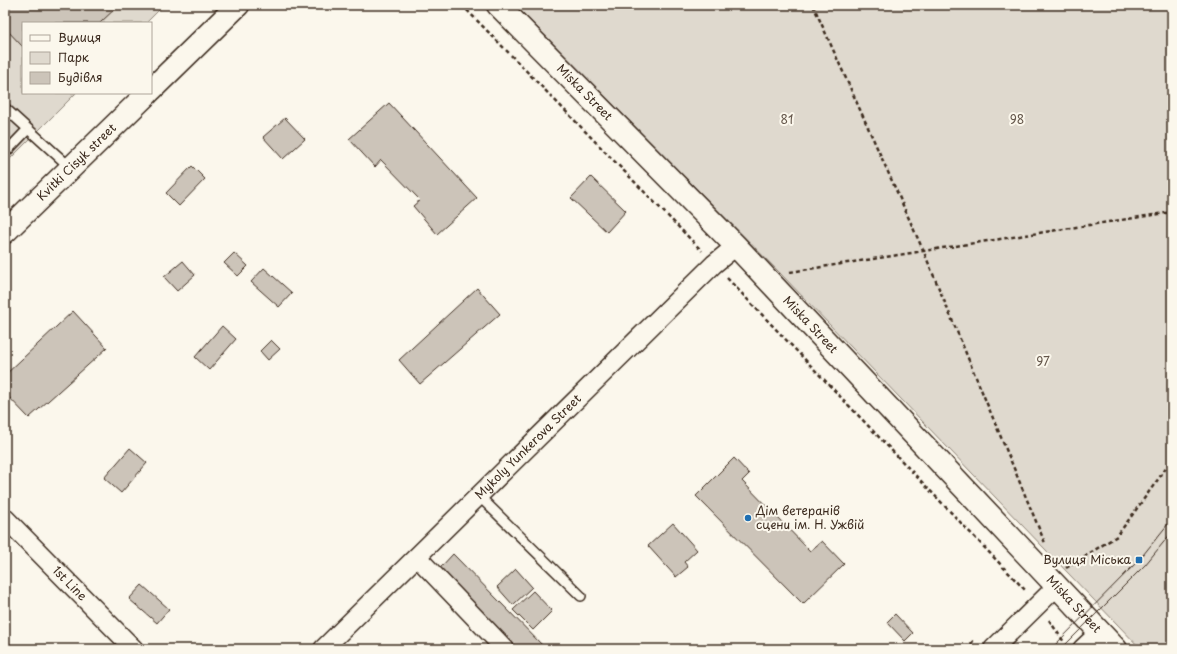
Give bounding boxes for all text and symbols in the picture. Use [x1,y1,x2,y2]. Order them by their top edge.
legend [22,22,152,94]
text: Вулиця [58,28,101,46]
text: Парк [58,48,90,66]
street label: Miska Street [553,60,618,124]
text: Будівля [58,68,103,86]
park label: 81 [781,110,793,128]
park label: 98 [1010,110,1024,128]
street label: Kvitki Cisyk street [32,119,120,204]
street label: Miska Street [779,291,843,357]
park label: 97 [1036,352,1050,370]
street label: Mykoly Yunkerova Street [470,390,585,503]
place label: Дім ветеранів сцени ім. Н. Ужвій [755,501,864,533]
marker: Дім ветеранів сцени ім. Н. Ужвій [743,513,753,523]
place label: Вулиця Міська [1043,550,1132,568]
marker: Вулиця Міська [1134,555,1144,565]
street label: 1st Line [49,561,92,604]
street label: Miska Street [1043,571,1106,637]

